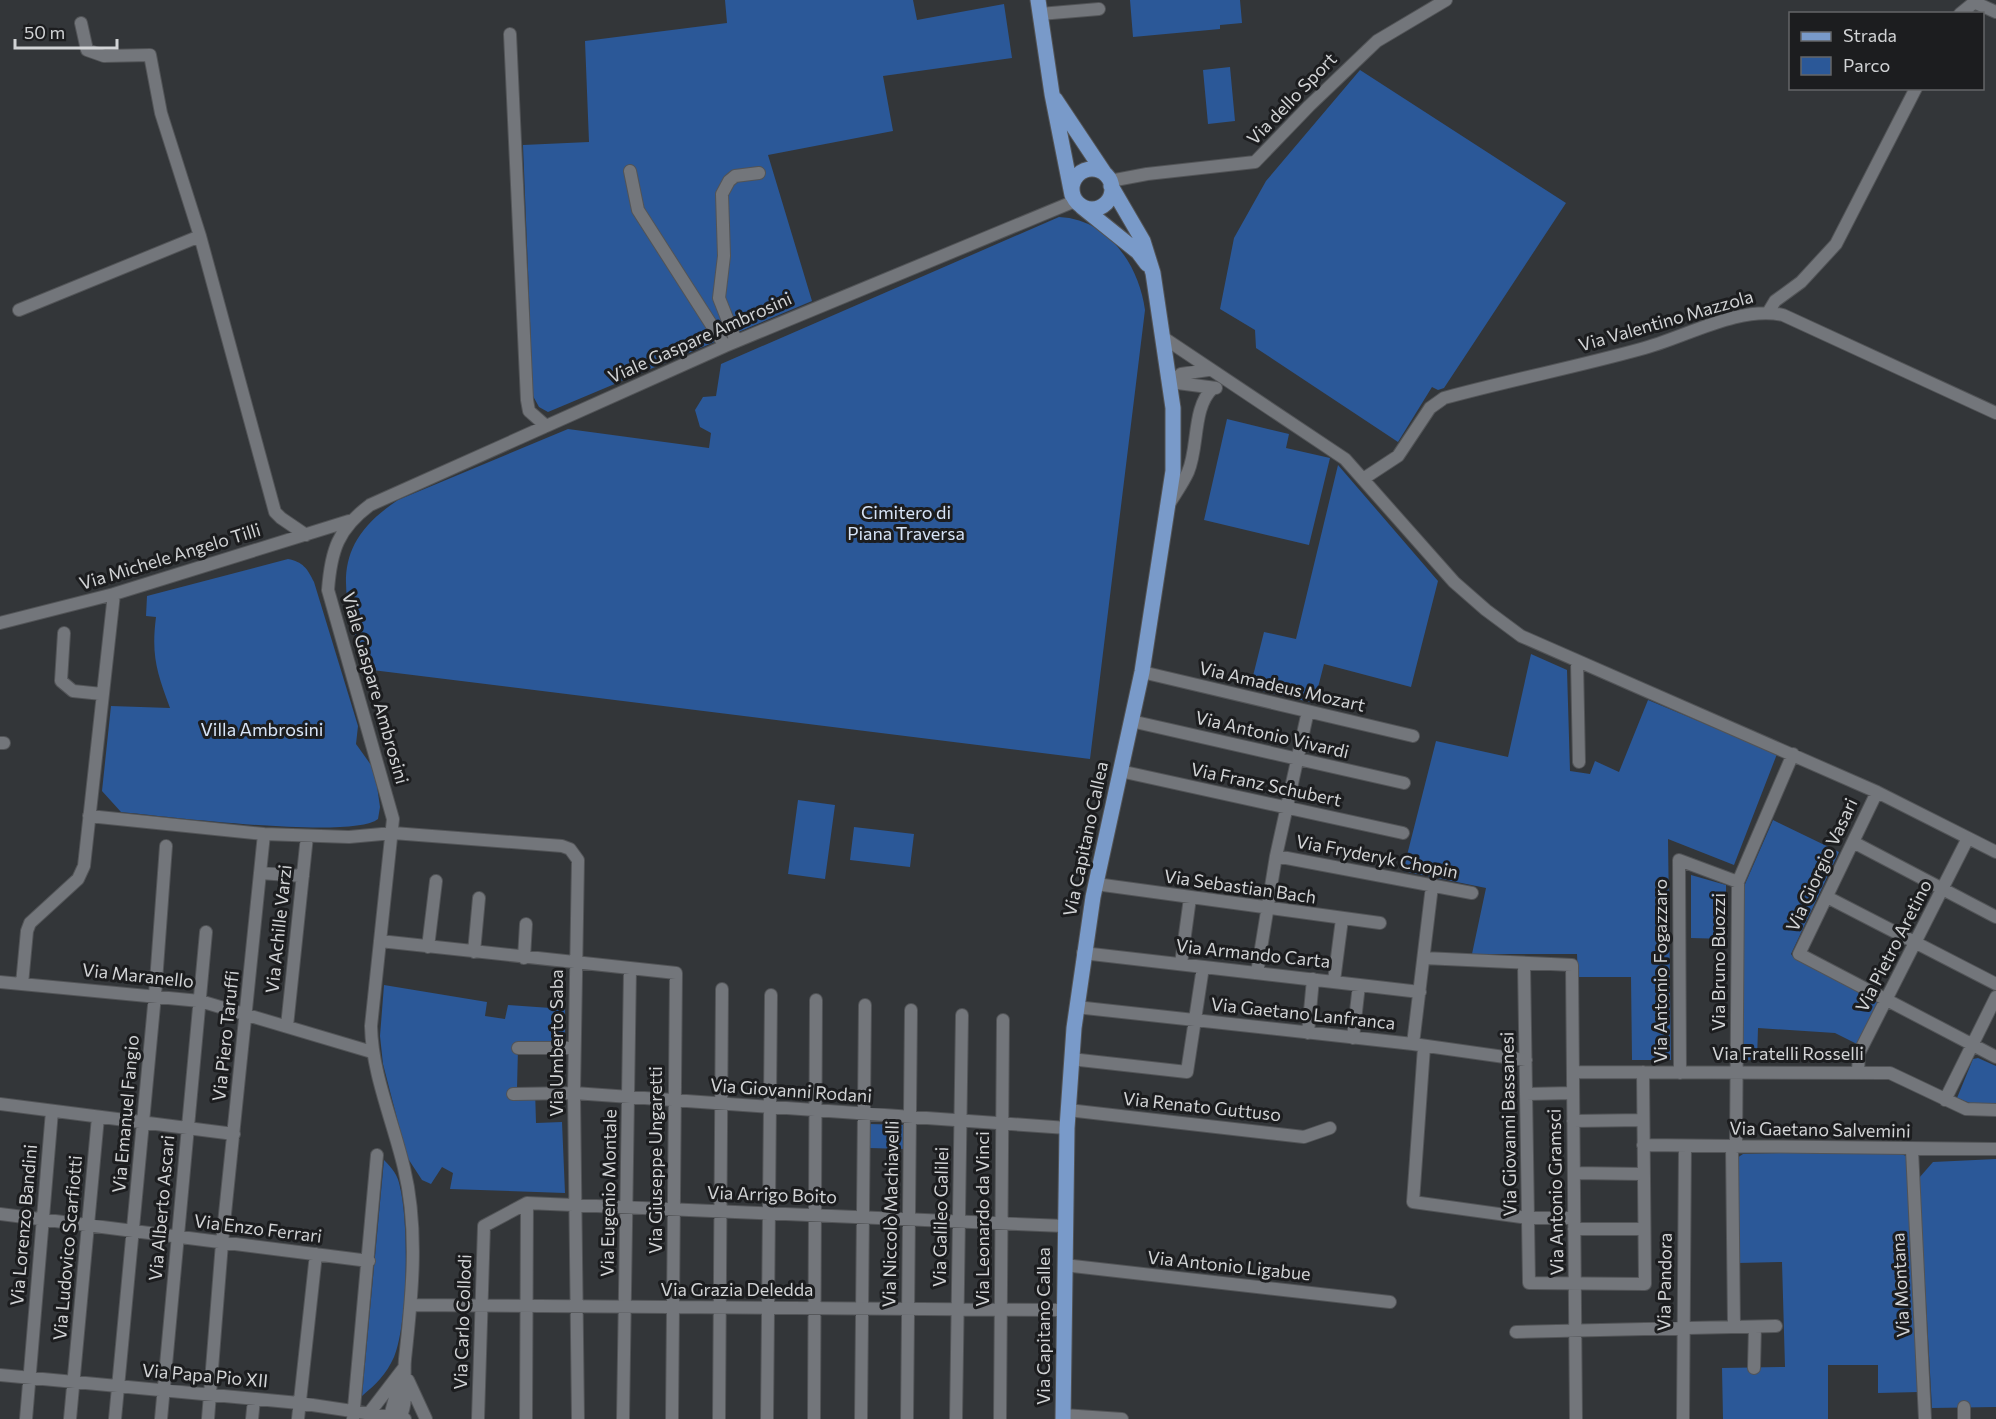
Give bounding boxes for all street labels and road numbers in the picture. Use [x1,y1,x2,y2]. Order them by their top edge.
street label: Via dello Sport [1242,48,1341,149]
street label: Via Valentino Mazzola [1576,285,1756,356]
street label: Viale Gaspare Ambrosini [604,287,795,388]
street label: Via Michele Angelo Tilli [76,518,263,594]
street label: Viale Gaspare Ambrosini [338,589,414,786]
street label: Via Amadeus Mozart [1197,656,1367,716]
street label: Via Antonio Vivardi [1193,706,1351,762]
street label: Via Franz Schubert [1189,757,1344,811]
street label: Via Capitano Callea [1058,759,1112,918]
street label: Via Giorgio Vasari [1781,794,1862,935]
street label: Via Fryderyk Chopin [1294,829,1460,883]
street label: Via Achille Varzi [260,863,296,994]
street label: Via Sebastian Bach [1163,864,1318,908]
street label: Via Pietro Aretino [1850,876,1936,1015]
street label: Via Antonio Fogazzaro [1649,879,1671,1063]
street label: Via Bruno Buozzi [1707,893,1729,1031]
street label: Via Armando Carta [1175,934,1331,972]
street label: Via Maranello [81,958,195,992]
street label: Via Piero Taruffi [207,969,243,1102]
street label: Via Umberto Saba [545,969,567,1117]
street label: Via Gaetano Lanfranca [1210,992,1396,1034]
street label: Via Giovanni Bassanesi [1495,1031,1521,1217]
street label: Via Emanuel Fangio [107,1034,143,1194]
street label: Via Fratelli Rosselli [1712,1042,1864,1064]
street label: Via Giuseppe Ungaretti [644,1066,666,1254]
street label: Via Giovanni Rodani [709,1073,873,1107]
street label: Via Renato Guttuso [1122,1087,1282,1125]
street label: Via Antonio Gramsci [1543,1108,1567,1276]
street label: Via Eugenio Montale [596,1109,620,1277]
street label: Via Gaetano Salvemini [1729,1116,1911,1142]
street label: Via Niccolò Machiavelli [877,1120,903,1308]
street label: Via Leonardo da Vinci [971,1131,993,1307]
street label: Via Alberto Ascari [144,1134,178,1282]
street label: Via Lorenzo Bandini [5,1143,41,1307]
street label: Via Galileo Galilei [928,1147,952,1287]
street label: Via Ludovico Scarfiotti [48,1154,86,1341]
street label: Via Arrigo Boito [707,1181,837,1207]
street label: Via Enzo Ferrari [193,1209,323,1247]
street label: Via Montana [1886,1232,1914,1338]
street label: Via Pandora [1652,1233,1676,1331]
street label: Via Antonio Ligabue [1146,1245,1312,1285]
street label: Via Capitano Callea [1032,1247,1054,1405]
street label: Via Carlo Collodi [449,1254,475,1390]
street label: Via Grazia Deledda [661,1278,813,1300]
street label: Via Papa Pio XII [141,1359,269,1391]

